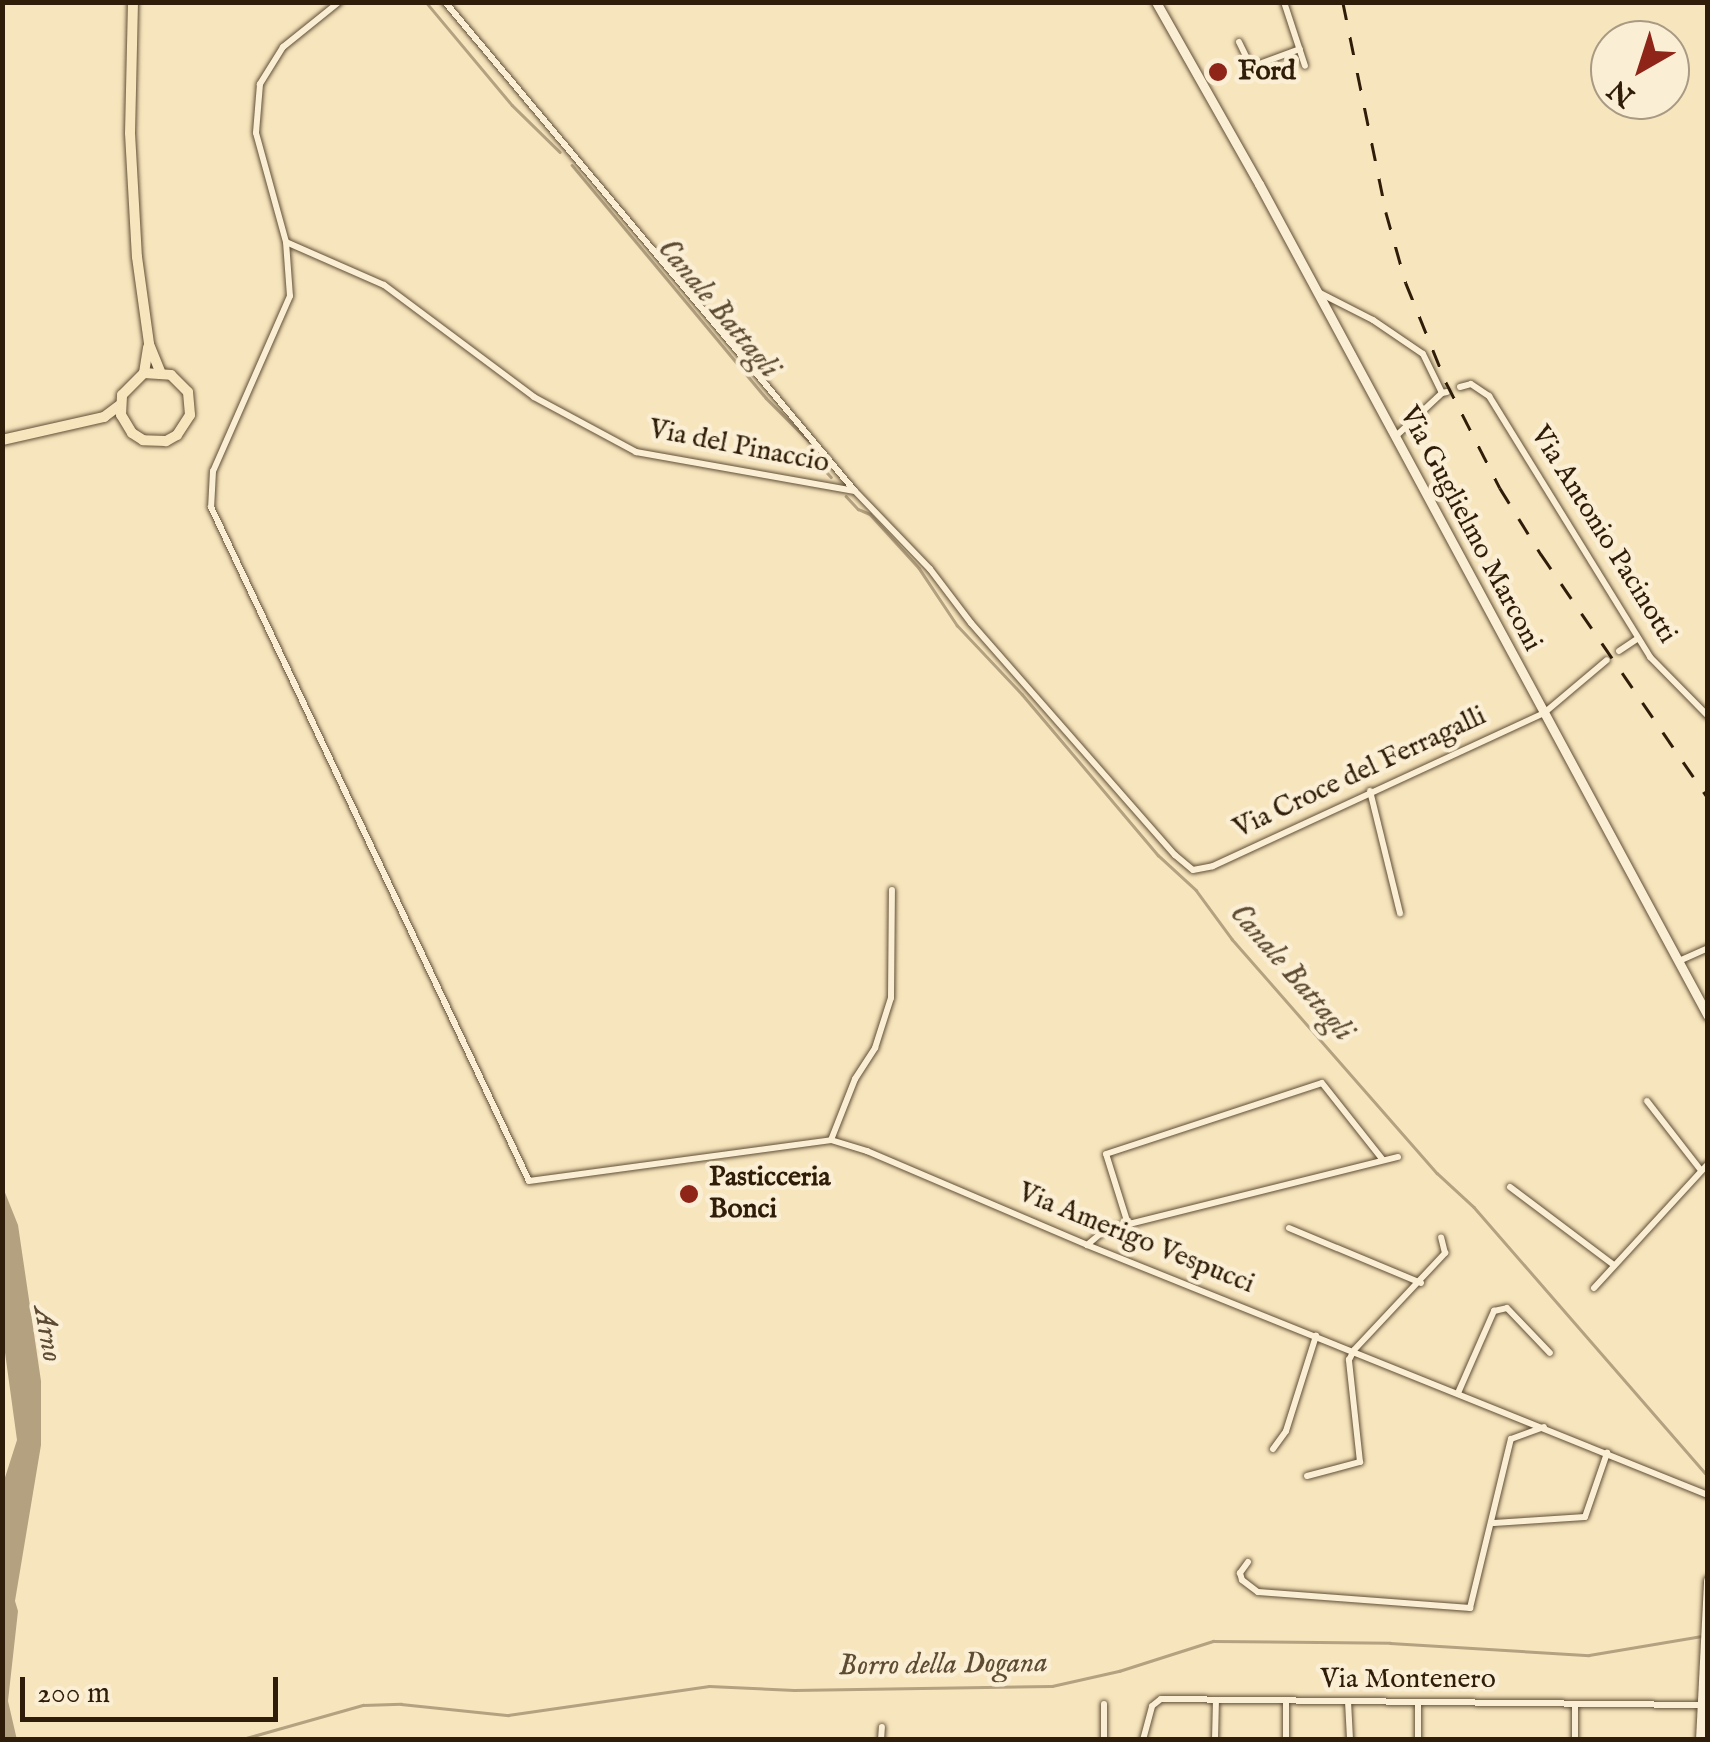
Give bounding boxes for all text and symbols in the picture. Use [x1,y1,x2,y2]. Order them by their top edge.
north arrow [1590,20,1690,120]
place label: Ford [1238,55,1296,89]
marker: Ford [1207,61,1229,83]
text: N [1602,71,1643,113]
water label: Canale Battagli [649,232,787,386]
street label: Via Guglielmo Marconi [1391,401,1549,657]
street label: Via del Pinaccio [646,413,832,481]
street label: Via Antonio Pacinotti [1522,420,1684,650]
street label: Via Croce del Ferragalli [1228,700,1492,846]
water label: Canale Battagli [1221,897,1361,1049]
place label: Pasticceria Bonci [709,1161,831,1227]
street label: Via Amerigo Vespucci [1013,1176,1259,1302]
marker: Pasticceria Bonci [678,1183,700,1205]
water label: Arno [24,1303,70,1365]
water label: Borro della Dogana [838,1645,1048,1685]
scale bar [25,1657,282,1719]
street label: Via Montenero [1320,1663,1496,1697]
text: 200 m [37,1675,110,1713]

